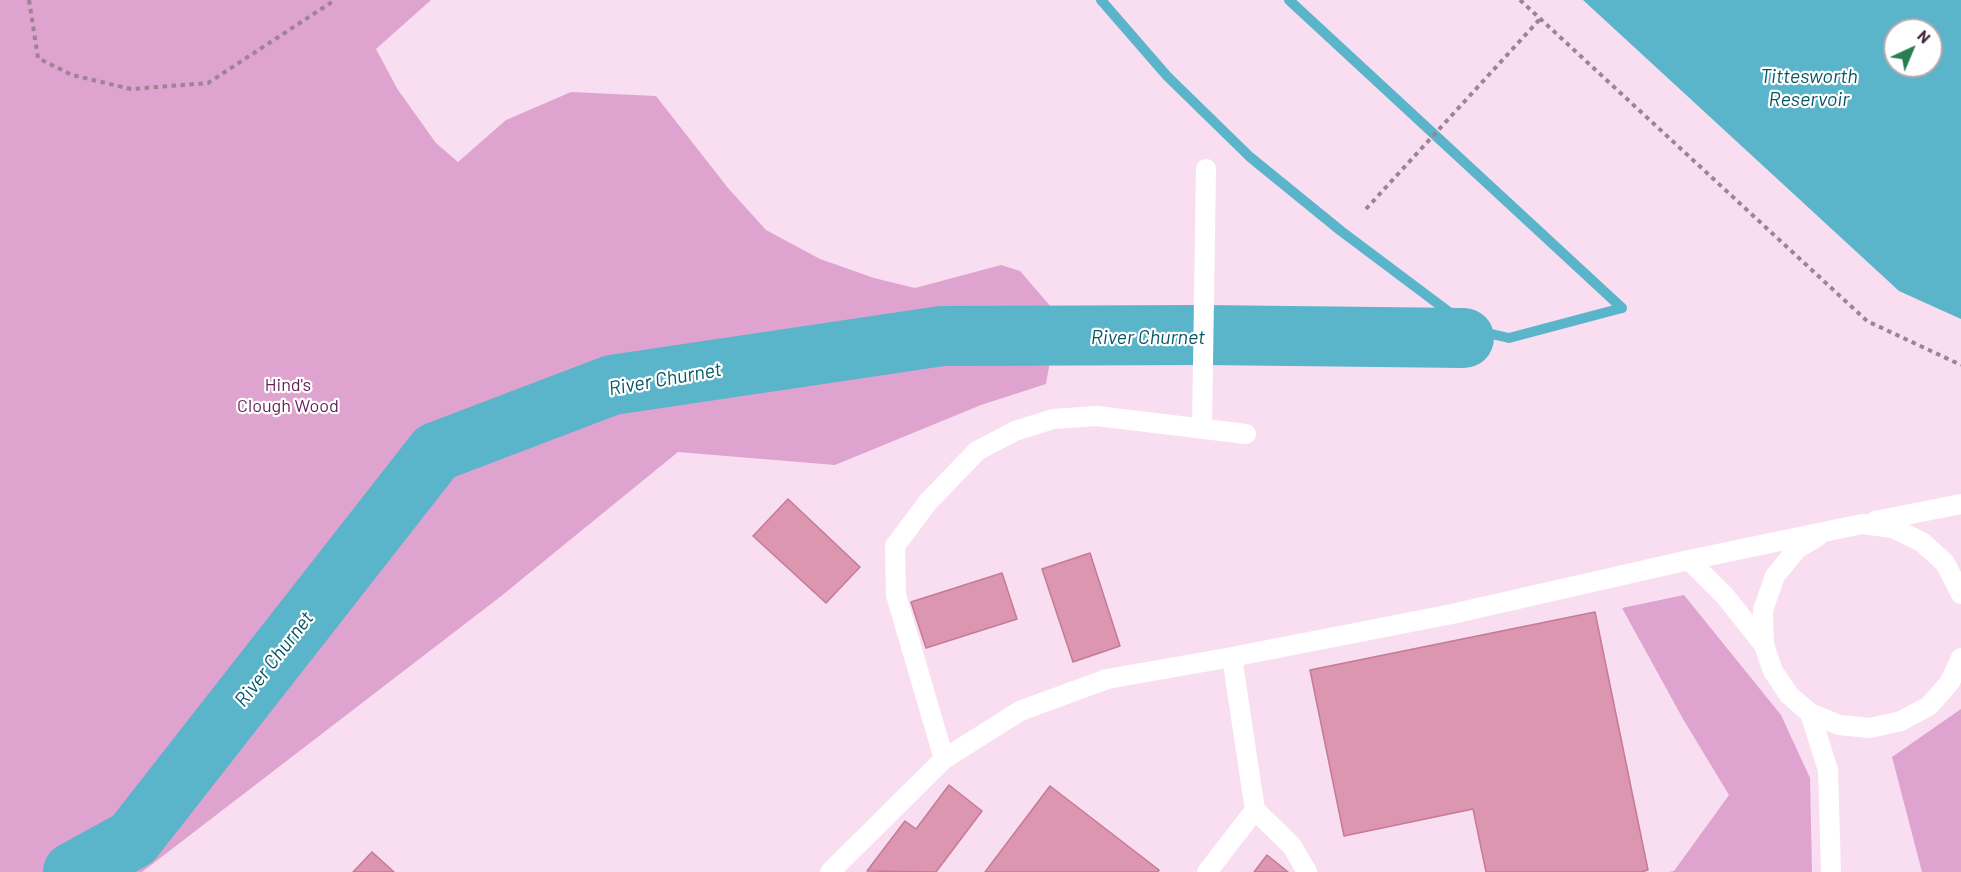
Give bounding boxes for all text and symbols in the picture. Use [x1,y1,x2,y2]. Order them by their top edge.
north arrow [1883,18,1943,78]
text: N [1914,26,1935,47]
water label: Tittesworth Reservoir [1760,64,1858,111]
water label: River Churnet [1091,325,1205,349]
water label: River Churnet [607,357,723,401]
park label: Hind's Clough Wood [237,374,339,416]
water label: River Churnet [229,607,319,711]

